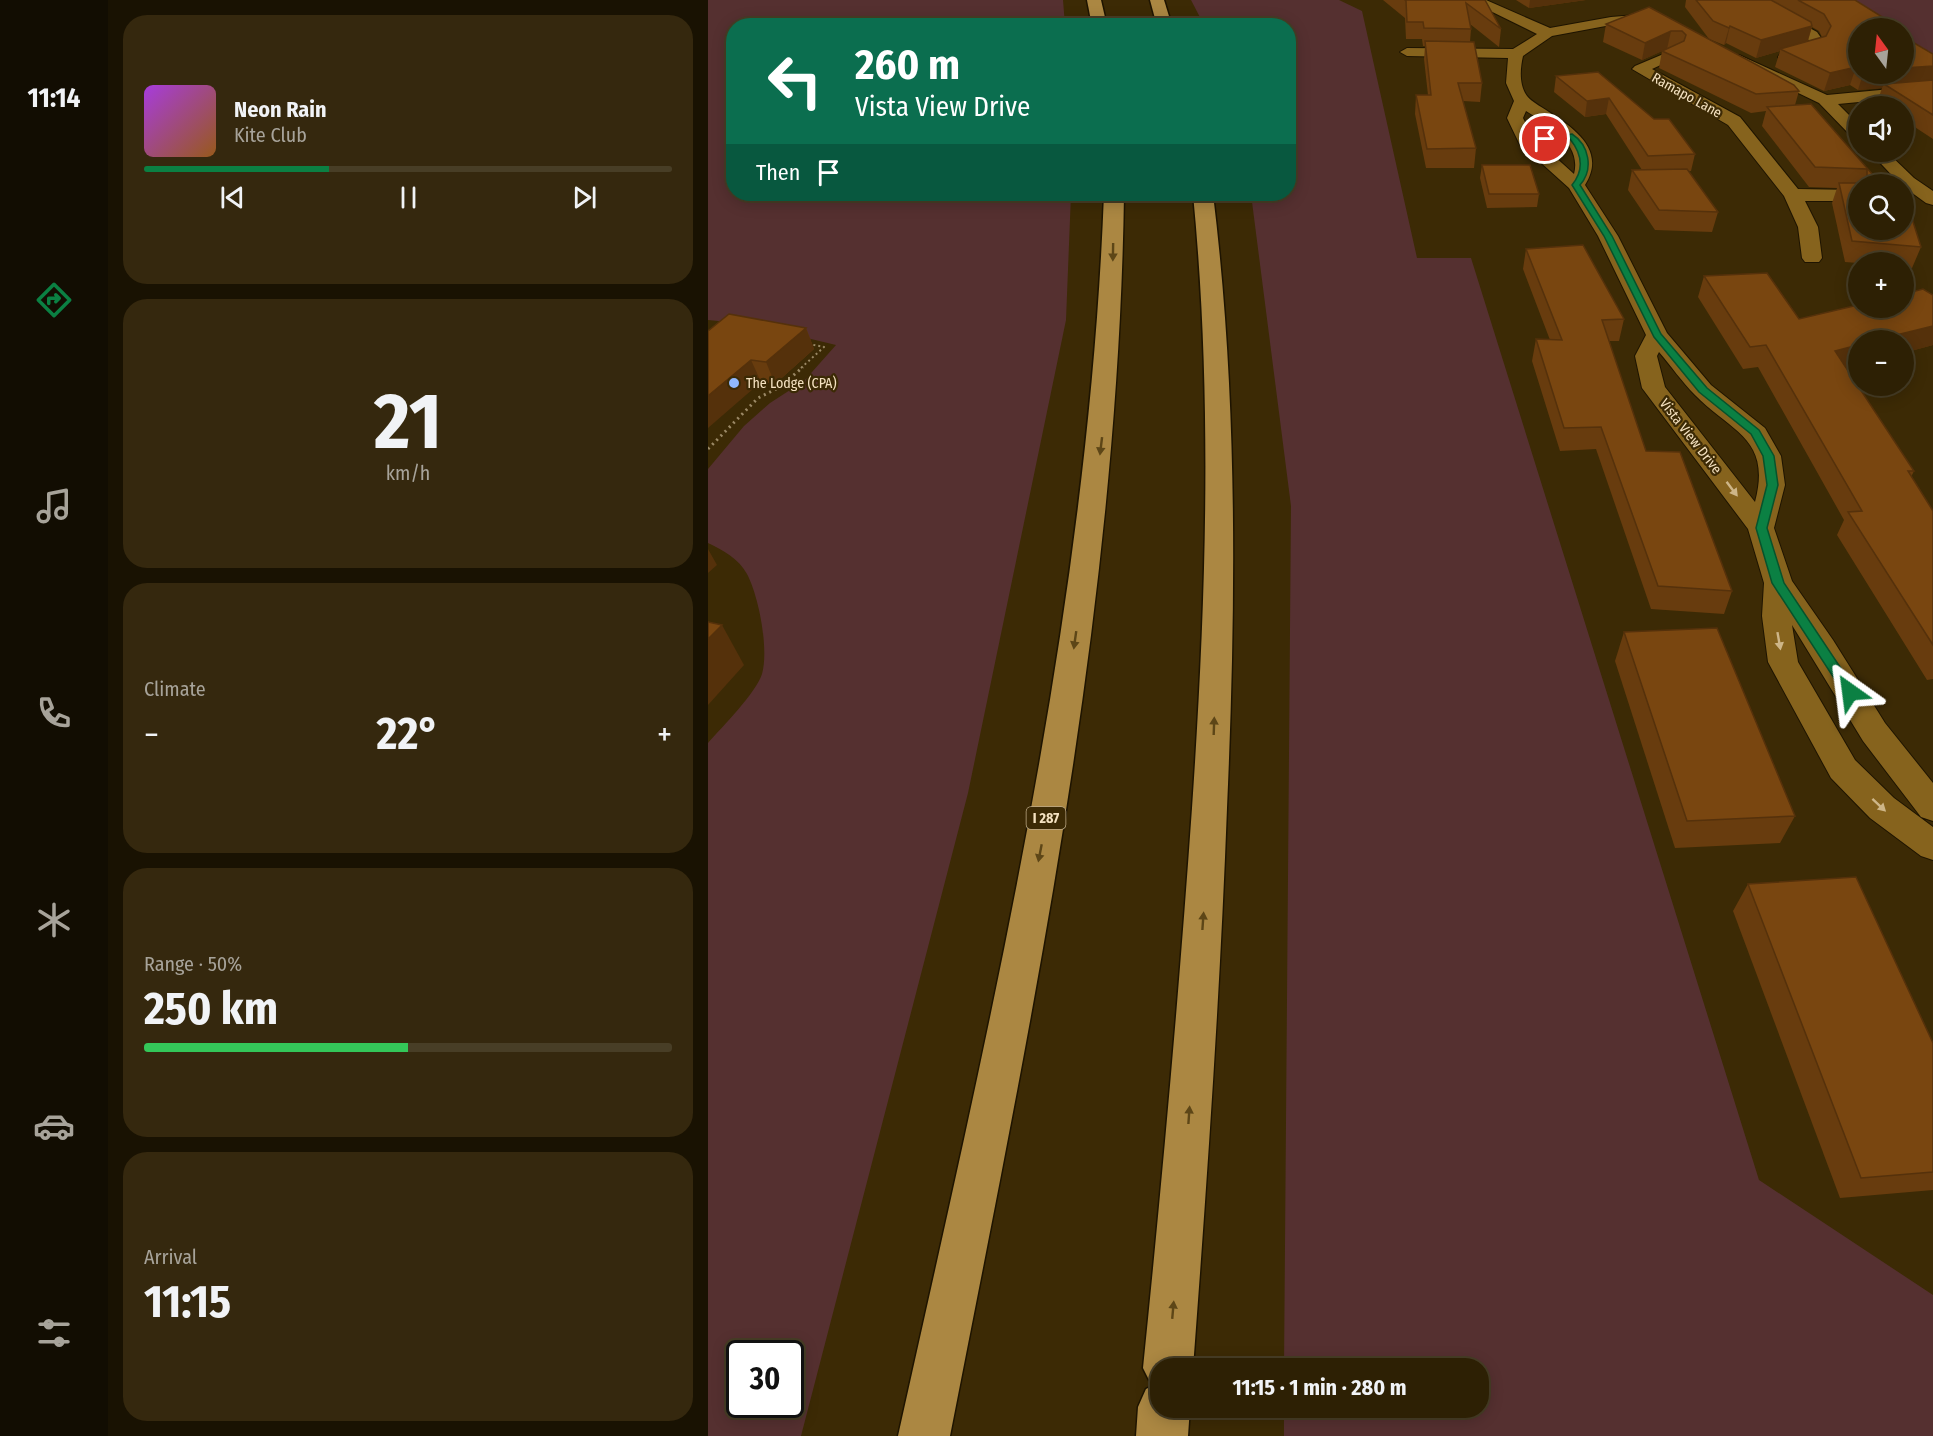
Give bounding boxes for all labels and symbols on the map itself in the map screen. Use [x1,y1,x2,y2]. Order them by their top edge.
north arrow [1848,18,1914,84]
street label: Ramapo Lane [1649,69,1725,122]
pin [1519,113,1570,164]
one-way arrow [1109,242,1118,261]
place label: The Lodge (CPA) [746,375,837,392]
marker: The Lodge (CPA) [727,376,741,390]
street label: Vista View Drive [1656,395,1725,477]
one-way arrow [1096,437,1105,456]
one-way arrow [1726,481,1738,497]
one-way arrow [1071,630,1080,649]
one-way arrow [1775,632,1784,651]
position arrow [1818,660,1882,724]
one-way arrow [1209,717,1219,736]
one-way arrow [1872,798,1887,812]
road number: I 287 [1026,807,1066,829]
one-way arrow [1035,844,1044,863]
one-way arrow [1198,911,1207,930]
one-way arrow [1184,1106,1194,1125]
one-way arrow [1168,1300,1178,1319]
speed limit sign: 30 [726,1340,804,1418]

